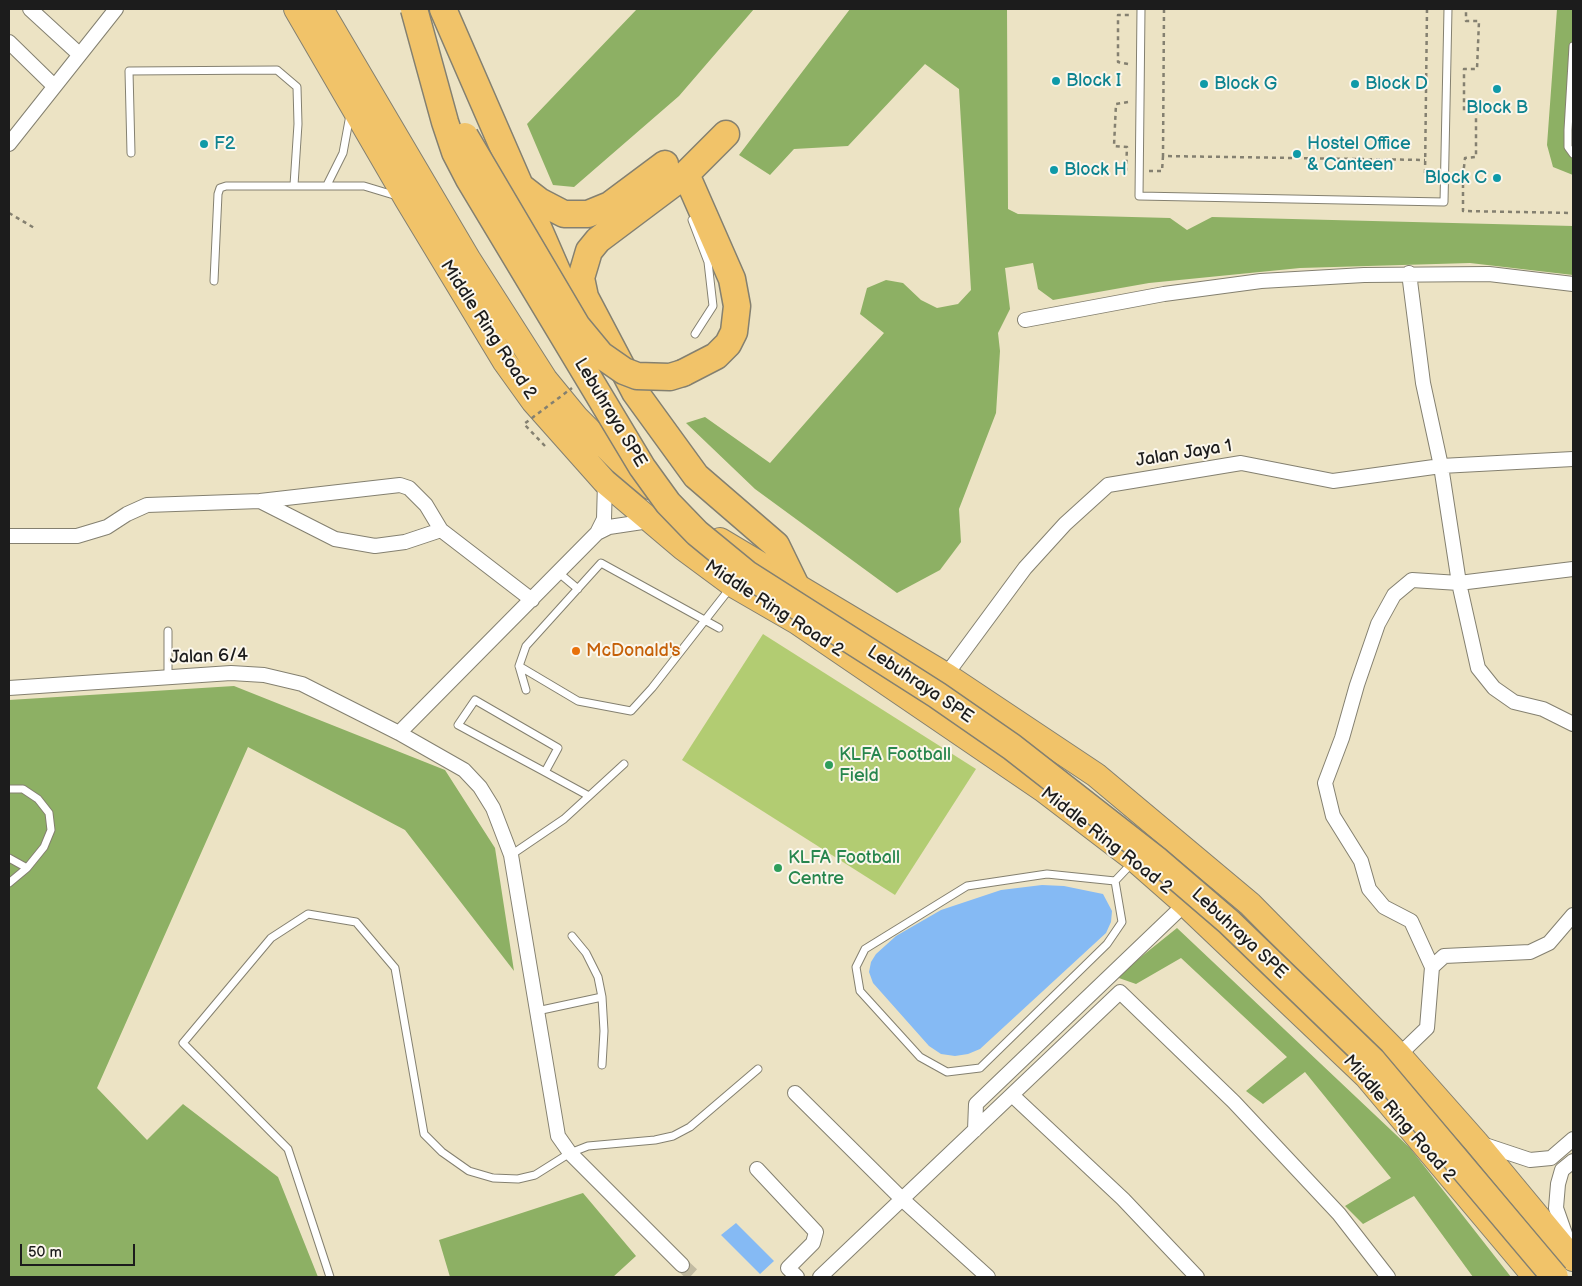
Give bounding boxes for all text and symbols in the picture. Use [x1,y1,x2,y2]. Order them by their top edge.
place label: Block I [1066,70,1121,92]
place label: Block G [1214,73,1277,95]
place label: Block D [1365,73,1428,95]
marker: Block I [1050,75,1062,87]
marker: Block G [1198,78,1210,90]
marker: Block D [1349,78,1361,90]
marker: Block B [1491,83,1503,95]
place label: Block B [1466,97,1528,119]
place label: F2 [214,133,235,155]
place label: Hostel Office & Canteen [1307,133,1411,176]
marker: F2 [198,138,210,150]
marker: Hostel Office & Canteen [1291,148,1303,160]
place label: Block H [1064,159,1127,181]
marker: Block H [1048,164,1060,176]
place label: Block C [1425,167,1487,189]
marker: Block C [1491,172,1503,184]
street label: Middle Ring Road 2 [435,257,541,403]
street label: Lebuhraya SPE [569,355,651,471]
street label: Jalan Jaya 1 [1134,436,1234,472]
street label: Middle Ring Road 2 [701,556,847,662]
place label: McDonald's [586,640,680,662]
street label: Lebuhraya SPE [863,642,977,728]
street label: Jalan 6/4 [169,645,249,669]
marker: McDonald's [570,645,582,657]
place label: KLFA Football Field [839,744,951,786]
marker: KLFA Football Field [823,759,835,771]
street label: Middle Ring Road 2 [1036,783,1176,899]
place label: KLFA Football Centre [788,847,900,890]
marker: KLFA Football Centre [772,862,784,874]
street label: Lebuhraya SPE [1186,884,1292,984]
street label: Middle Ring Road 2 [1338,1051,1460,1187]
scale bar [22,1234,138,1266]
text: 50 m [28,1243,62,1262]

